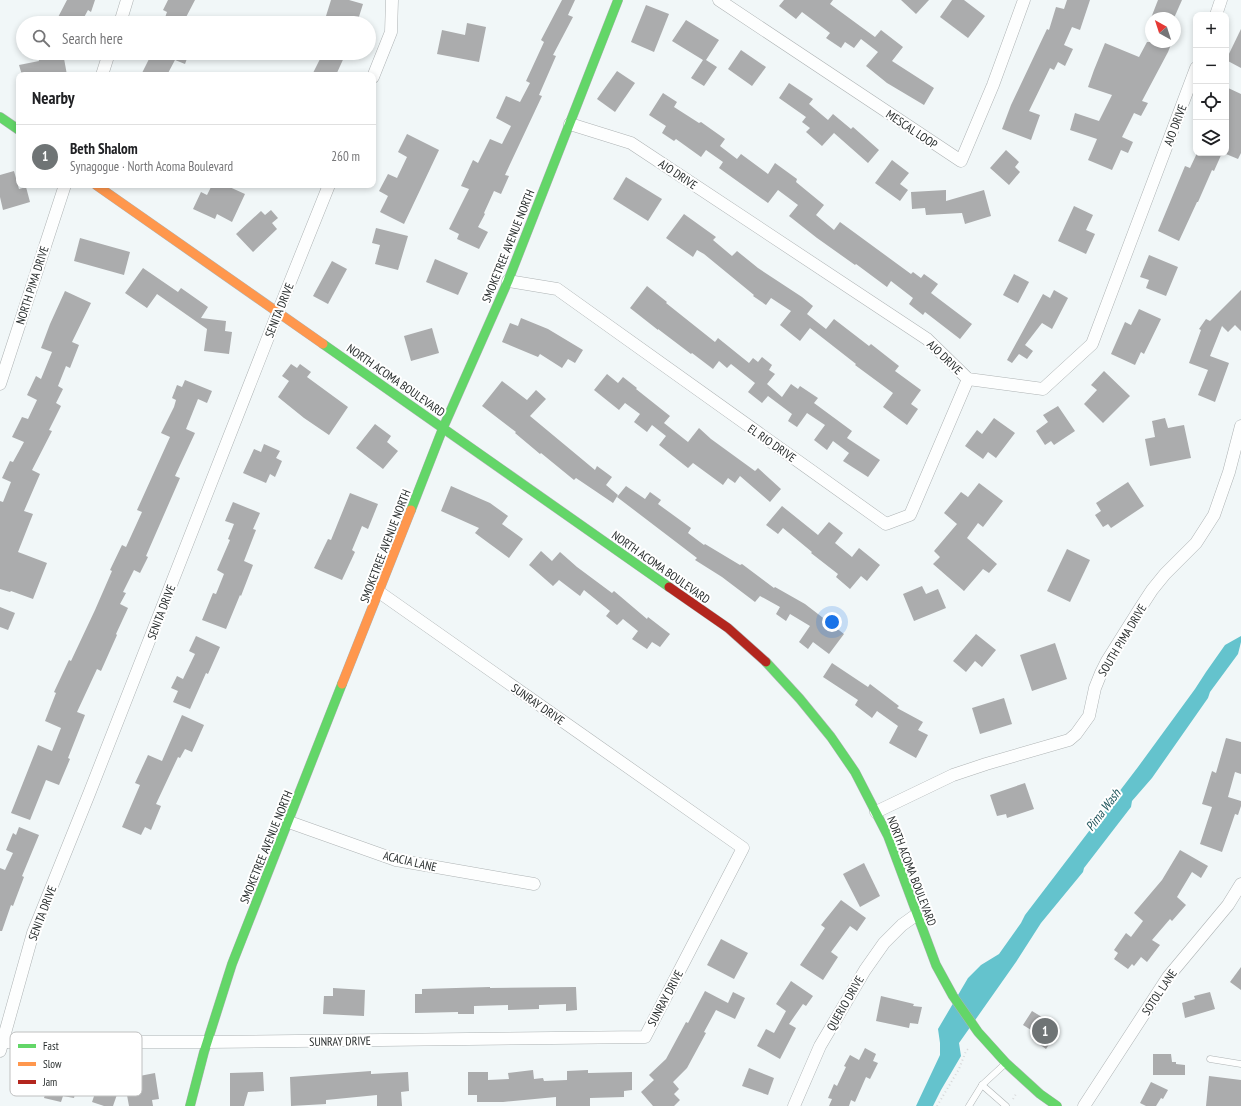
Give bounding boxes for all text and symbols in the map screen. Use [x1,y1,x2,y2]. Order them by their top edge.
north arrow [1145,12,1181,48]
map controls [1193,12,1229,156]
button: + [1193,12,1229,48]
search box [16,16,376,60]
icon: search [30,27,52,49]
text: Search here [62,29,123,48]
button: − [1193,48,1229,84]
button: locate [1193,84,1229,120]
text: Nearby [32,87,75,109]
street label: AJO DRIVE [1160,102,1190,148]
street label: MESCAL LOOP [883,106,941,152]
button: layers [1193,120,1229,156]
text: Beth Shalom [70,139,138,158]
text: 1 [42,148,48,165]
text: 260 m [331,148,360,165]
street label: AJO DRIVE [656,156,700,192]
text: Synagogue · North Acoma Boulevard [70,158,233,175]
street label: SMOKETREE AVENUE NORTH [478,187,538,305]
street label: NORTH PIMA DRIVE [12,244,52,326]
street label: SENITA DRIVE [261,280,297,340]
street label: AJO DRIVE [924,337,966,377]
street label: NORTH ACOMA BOULEVARD [344,340,448,420]
street label: EL RIO DRIVE [745,421,799,465]
street label: SMOKETREE AVENUE NORTH [356,487,414,605]
street label: NORTH ACOMA BOULEVARD [609,527,713,607]
street label: SENITA DRIVE [144,582,178,642]
street label: SOUTH PIMA DRIVE [1095,601,1149,679]
your location [822,612,842,632]
street label: SUNRAY DRIVE [508,680,568,728]
water label: Pima Wash [1082,784,1125,834]
street label: SMOKETREE AVENUE NORTH [236,788,296,906]
street label: NORTH ACOMA BOULEVARD [884,814,940,928]
street label: ACACIA LANE [382,848,438,874]
street label: SENITA DRIVE [25,883,59,943]
street label: SOTOL LANE [1138,966,1180,1018]
street label: SUNRAY DRIVE [644,967,686,1029]
street label: QUERIO DRIVE [823,973,867,1033]
pin: 1 [1032,1016,1058,1046]
legend [10,1032,142,1096]
street label: SUNRAY DRIVE [309,1033,371,1049]
text: Fast [43,1039,59,1053]
text: Slow [43,1057,62,1071]
text: Jam [42,1075,57,1089]

